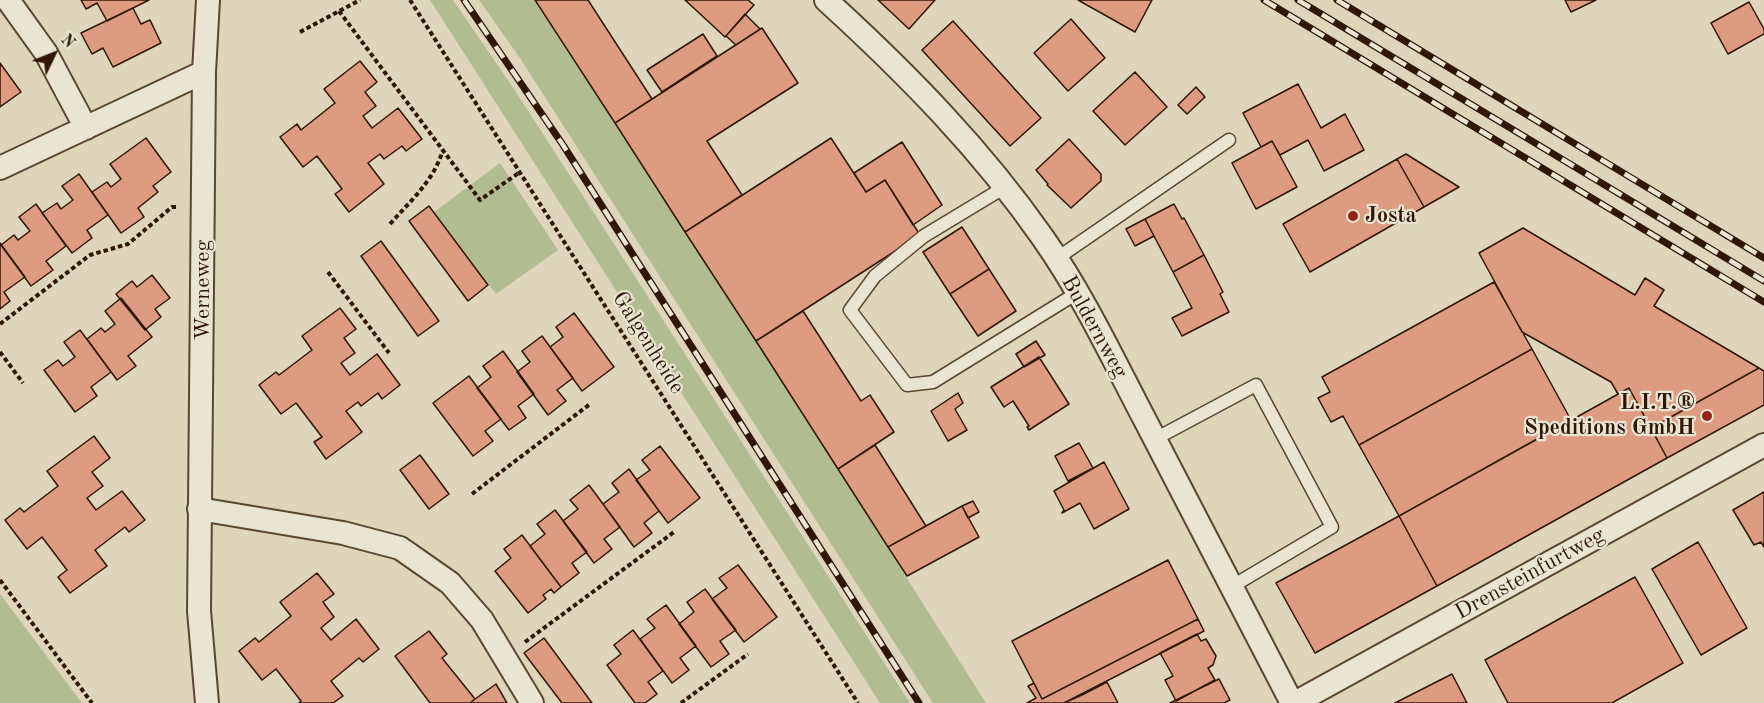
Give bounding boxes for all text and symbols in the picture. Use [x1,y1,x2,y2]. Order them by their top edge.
north arrow [24,24,84,84]
text: N [57,32,77,52]
place label: Josta [1365,203,1417,229]
marker: Josta [1346,209,1360,223]
street label: Werneweg [190,240,216,340]
street label: Buldernweg [1055,271,1133,383]
street label: Galgenheide [606,287,690,399]
place label: L.I.T.® Speditions GmbH [1524,390,1695,442]
marker: L.I.T.® Speditions GmbH [1700,409,1714,423]
street label: Drensteinfurtweg [1451,522,1609,626]

